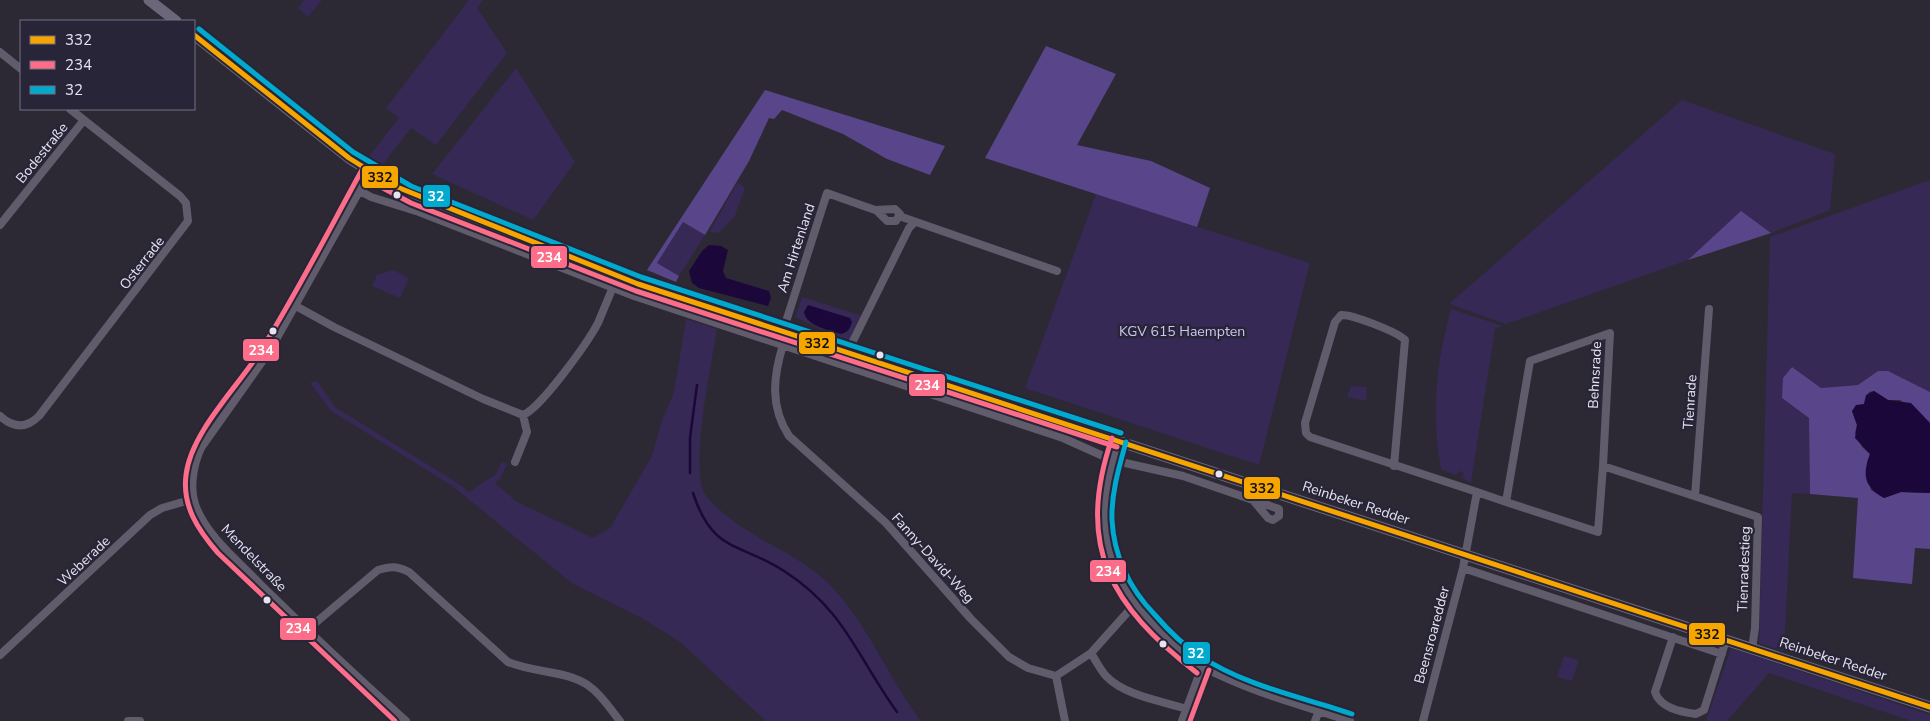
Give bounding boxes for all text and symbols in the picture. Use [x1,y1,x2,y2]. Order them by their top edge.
legend [20,20,195,110]
text: 332 [65,30,92,50]
text: 234 [65,55,92,75]
text: 32 [65,80,83,100]
street label: Bodestraße [12,119,72,187]
line badge: 332 [361,165,399,189]
text: 332 [367,168,393,187]
line badge: 32 [422,184,451,208]
text: 32 [428,187,444,206]
unlabelled marker [392,190,402,200]
street label: Am Hirtenland [773,201,819,295]
street label: Osterrade [115,232,169,294]
line badge: 234 [530,245,568,269]
text: 234 [536,248,562,267]
park label: KGV 615 Haempten [1119,322,1245,341]
unlabelled marker [268,326,278,336]
line badge: 332 [798,331,836,355]
text: 332 [804,334,830,353]
line badge: 234 [242,338,280,362]
text: 234 [248,341,274,360]
street label: Behnsrade [1584,341,1606,409]
unlabelled marker [875,350,885,360]
line badge: 234 [908,373,946,397]
street label: Tienrade [1679,374,1701,430]
text: 234 [914,376,940,395]
unlabelled marker [1214,469,1224,479]
line badge: 332 [1243,476,1281,500]
street label: Reinbeker Redder [1300,477,1412,529]
text: 332 [1249,479,1275,498]
street label: Fanny-David-Weg [887,509,979,607]
street label: Mendelstraße [217,520,291,596]
street label: Tienradestieg [1733,526,1755,612]
street label: Weberade [54,532,114,590]
line badge: 234 [1089,559,1127,583]
text: 234 [1095,562,1121,581]
street label: Beensroaredder [1410,584,1454,686]
unlabelled marker [262,595,272,605]
line badge: 234 [279,617,317,641]
text: 234 [285,619,311,638]
line badge: 332 [1688,622,1726,646]
text: 332 [1694,625,1720,644]
street label: Reinbeker Redder [1777,633,1889,685]
unlabelled marker [1158,639,1168,649]
line badge: 32 [1182,641,1211,665]
text: 32 [1188,644,1204,663]

